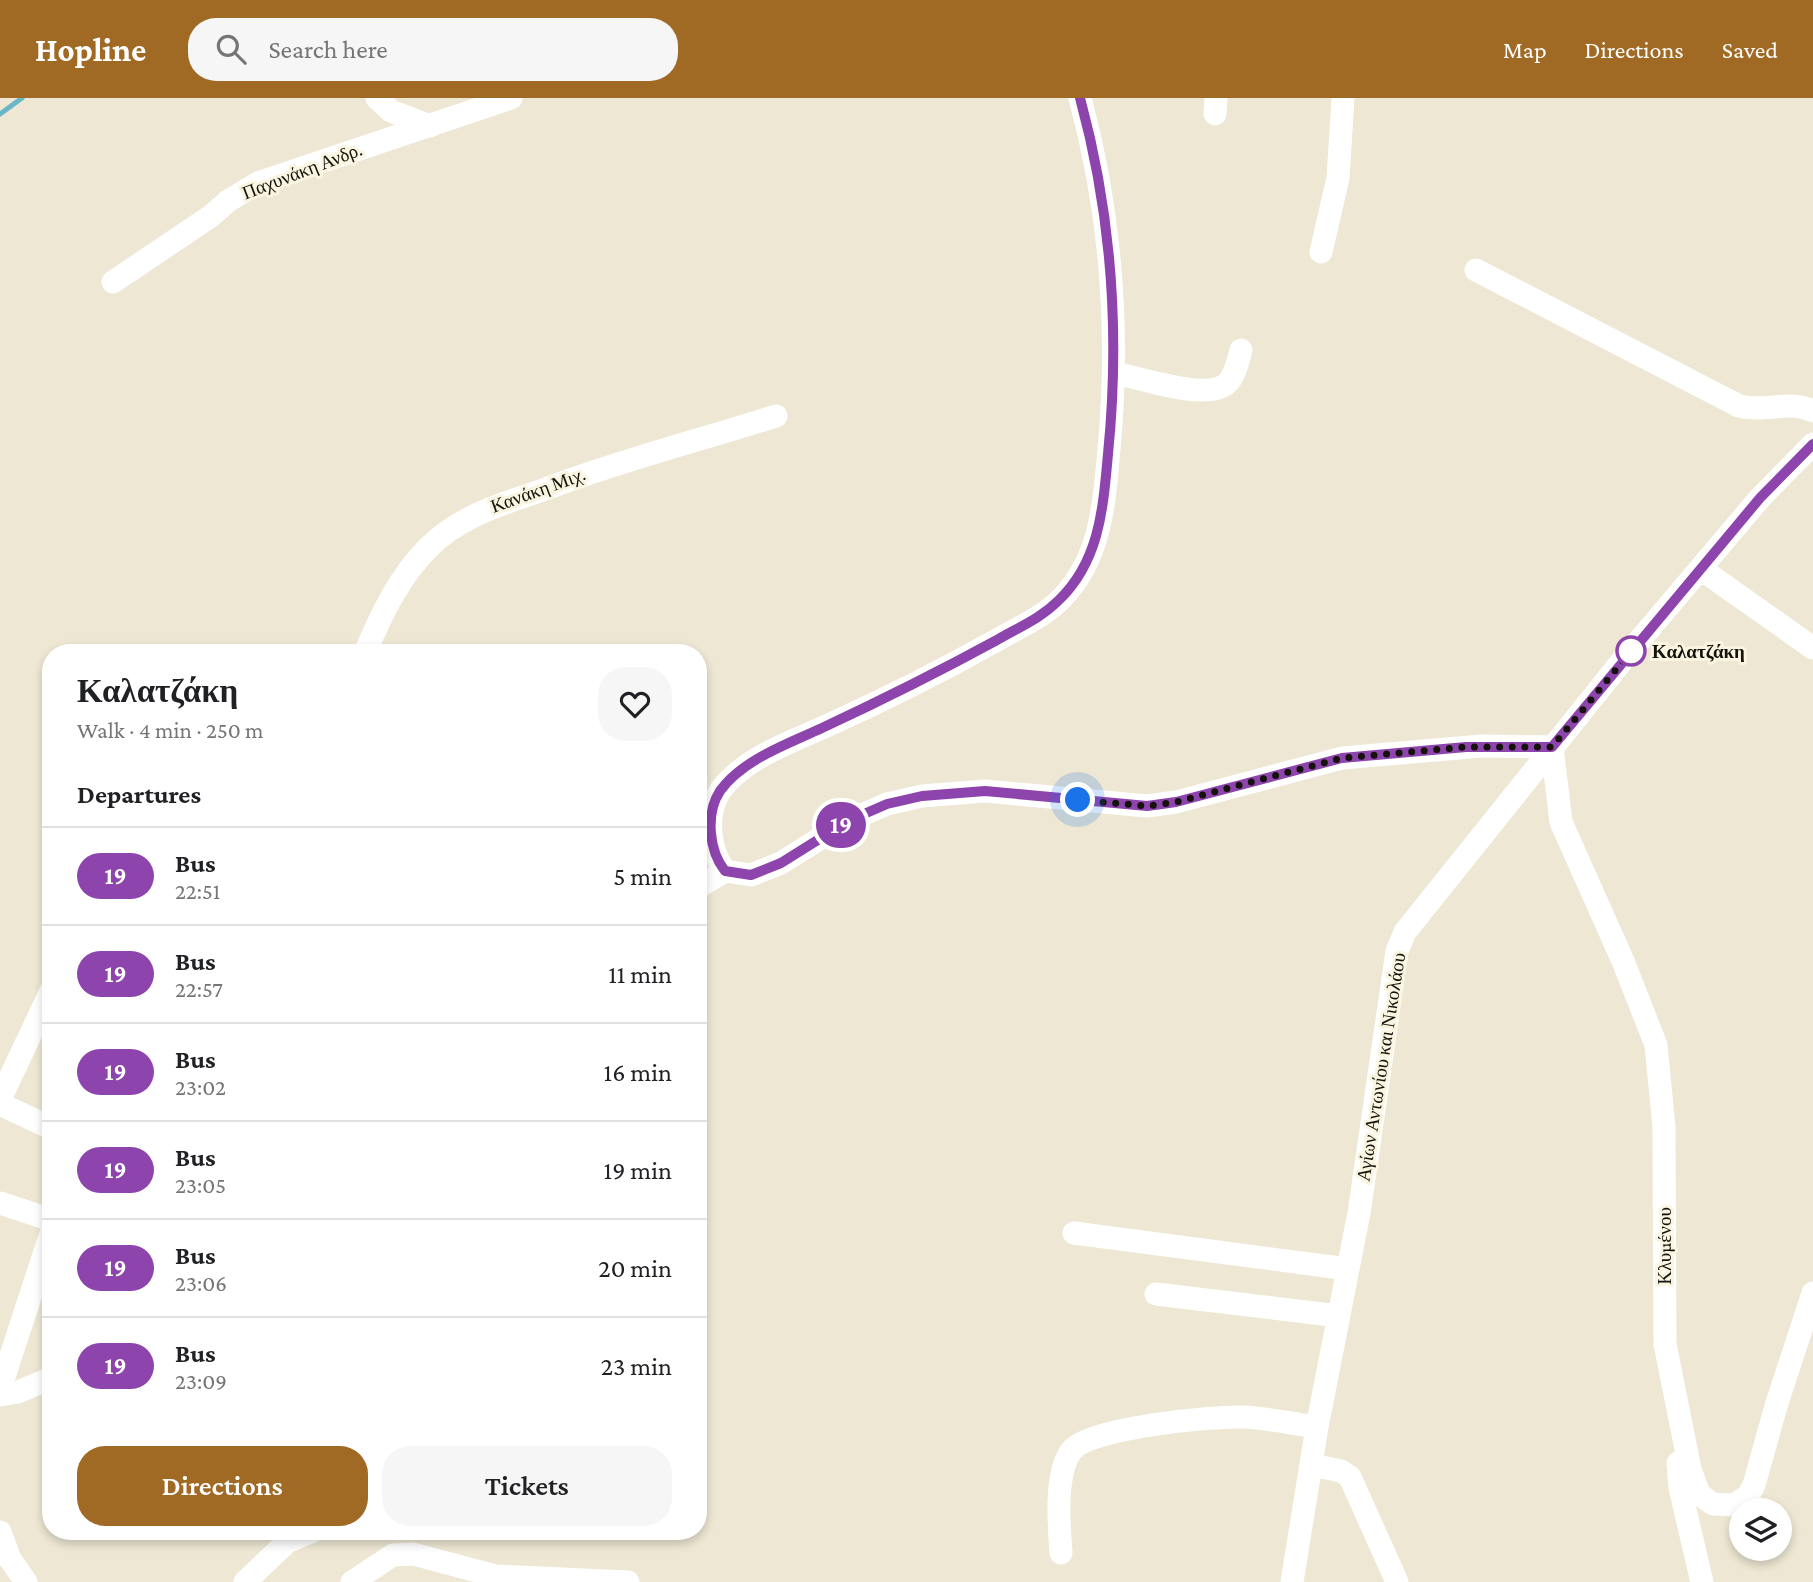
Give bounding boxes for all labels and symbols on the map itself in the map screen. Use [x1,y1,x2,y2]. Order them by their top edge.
street label: Παχυνάκη Ανδρ. [239,138,365,204]
street label: Κανάκη Μιχ. [488,463,588,517]
marker: Καλατζάκη [1616,636,1646,666]
place label: Καλατζάκη [1652,641,1745,662]
your location [1060,782,1095,817]
line badge: 19 [810,802,872,848]
street label: Αγίων Αντωνίου και Νικολάου [1353,951,1409,1183]
street label: Κλυμένου [1654,1207,1675,1285]

